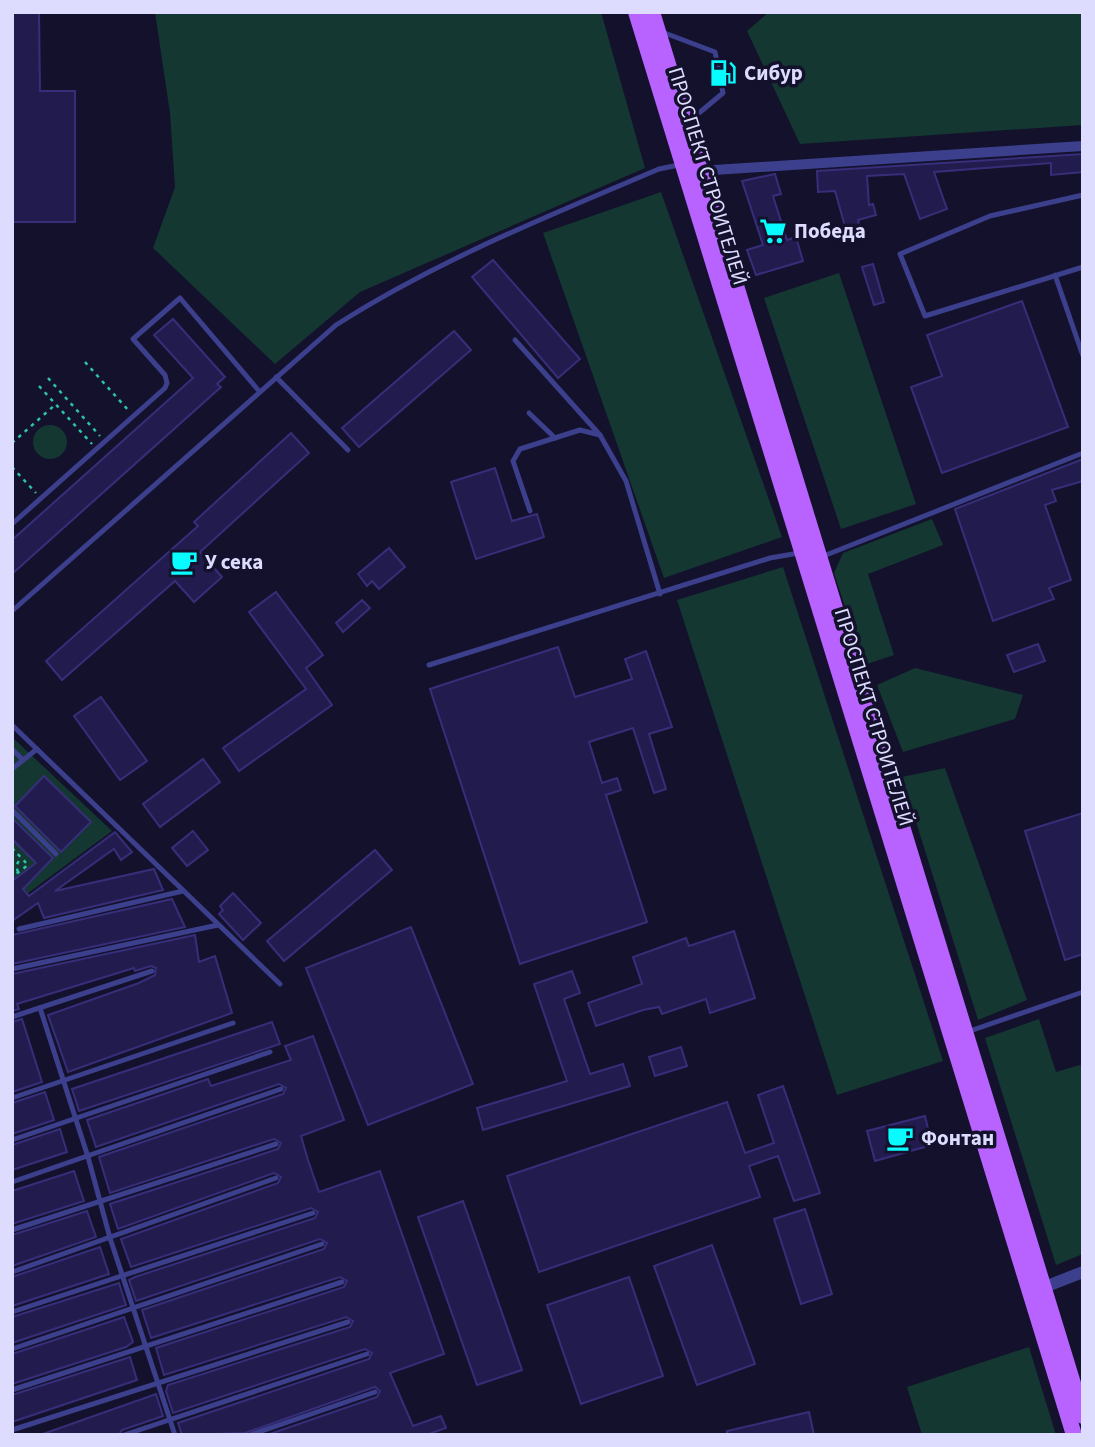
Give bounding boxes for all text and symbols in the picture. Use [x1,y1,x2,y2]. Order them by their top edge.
fuel station icon: Сибур [708,58,738,88]
place label: Сибур [744,58,803,88]
street label: ПРОСПЕКТ СТРОИТЕЛЕЙ [661,63,755,289]
supermarket icon: Победа [758,216,788,246]
place label: Победа [794,216,866,246]
cafe icon: У сека [169,547,199,577]
place label: У сека [205,547,263,577]
street label: ПРОСПЕКТ СТРОИТЕЛЕЙ [827,604,921,830]
cafe icon: Фонтан [885,1123,915,1153]
place label: Фонтан [921,1123,994,1153]

